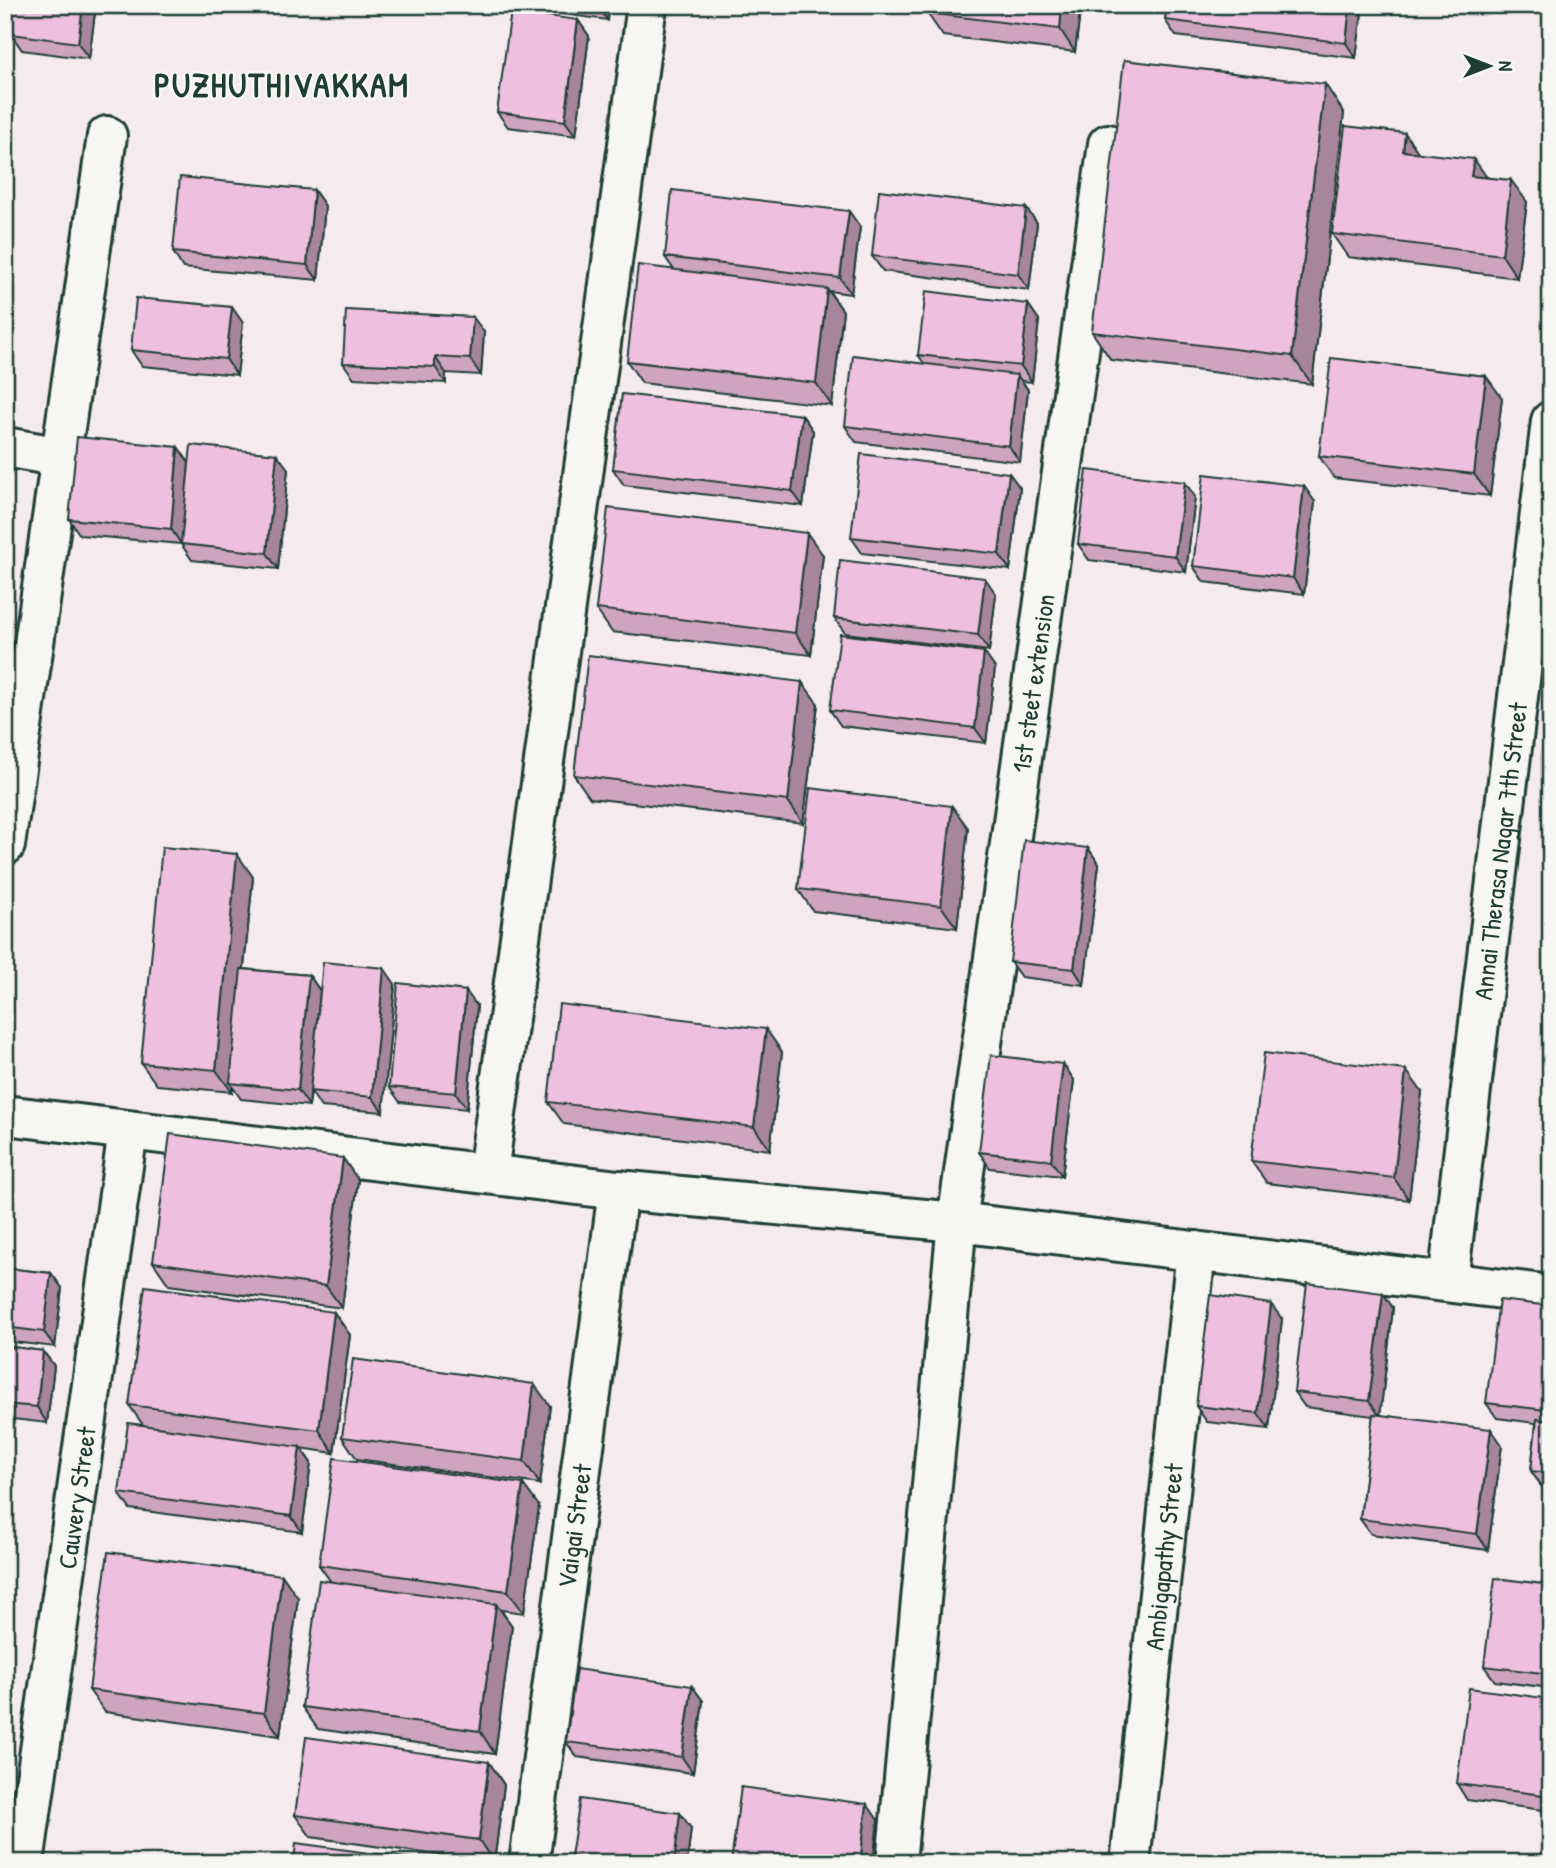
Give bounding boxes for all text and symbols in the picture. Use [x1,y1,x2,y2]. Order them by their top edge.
north arrow [1454,32,1524,102]
text: N [1493,61,1519,71]
district label: PUZHUTHIVAKKAM [154,63,410,107]
street label: 1st steet extension [1003,591,1062,775]
street label: Annai Therasa Nagar 7th Street [1464,699,1535,1002]
street label: Cauvery Street [49,1423,103,1571]
street label: Vaigai Street [548,1461,599,1590]
street label: Ambigapathy Street [1136,1461,1191,1652]

